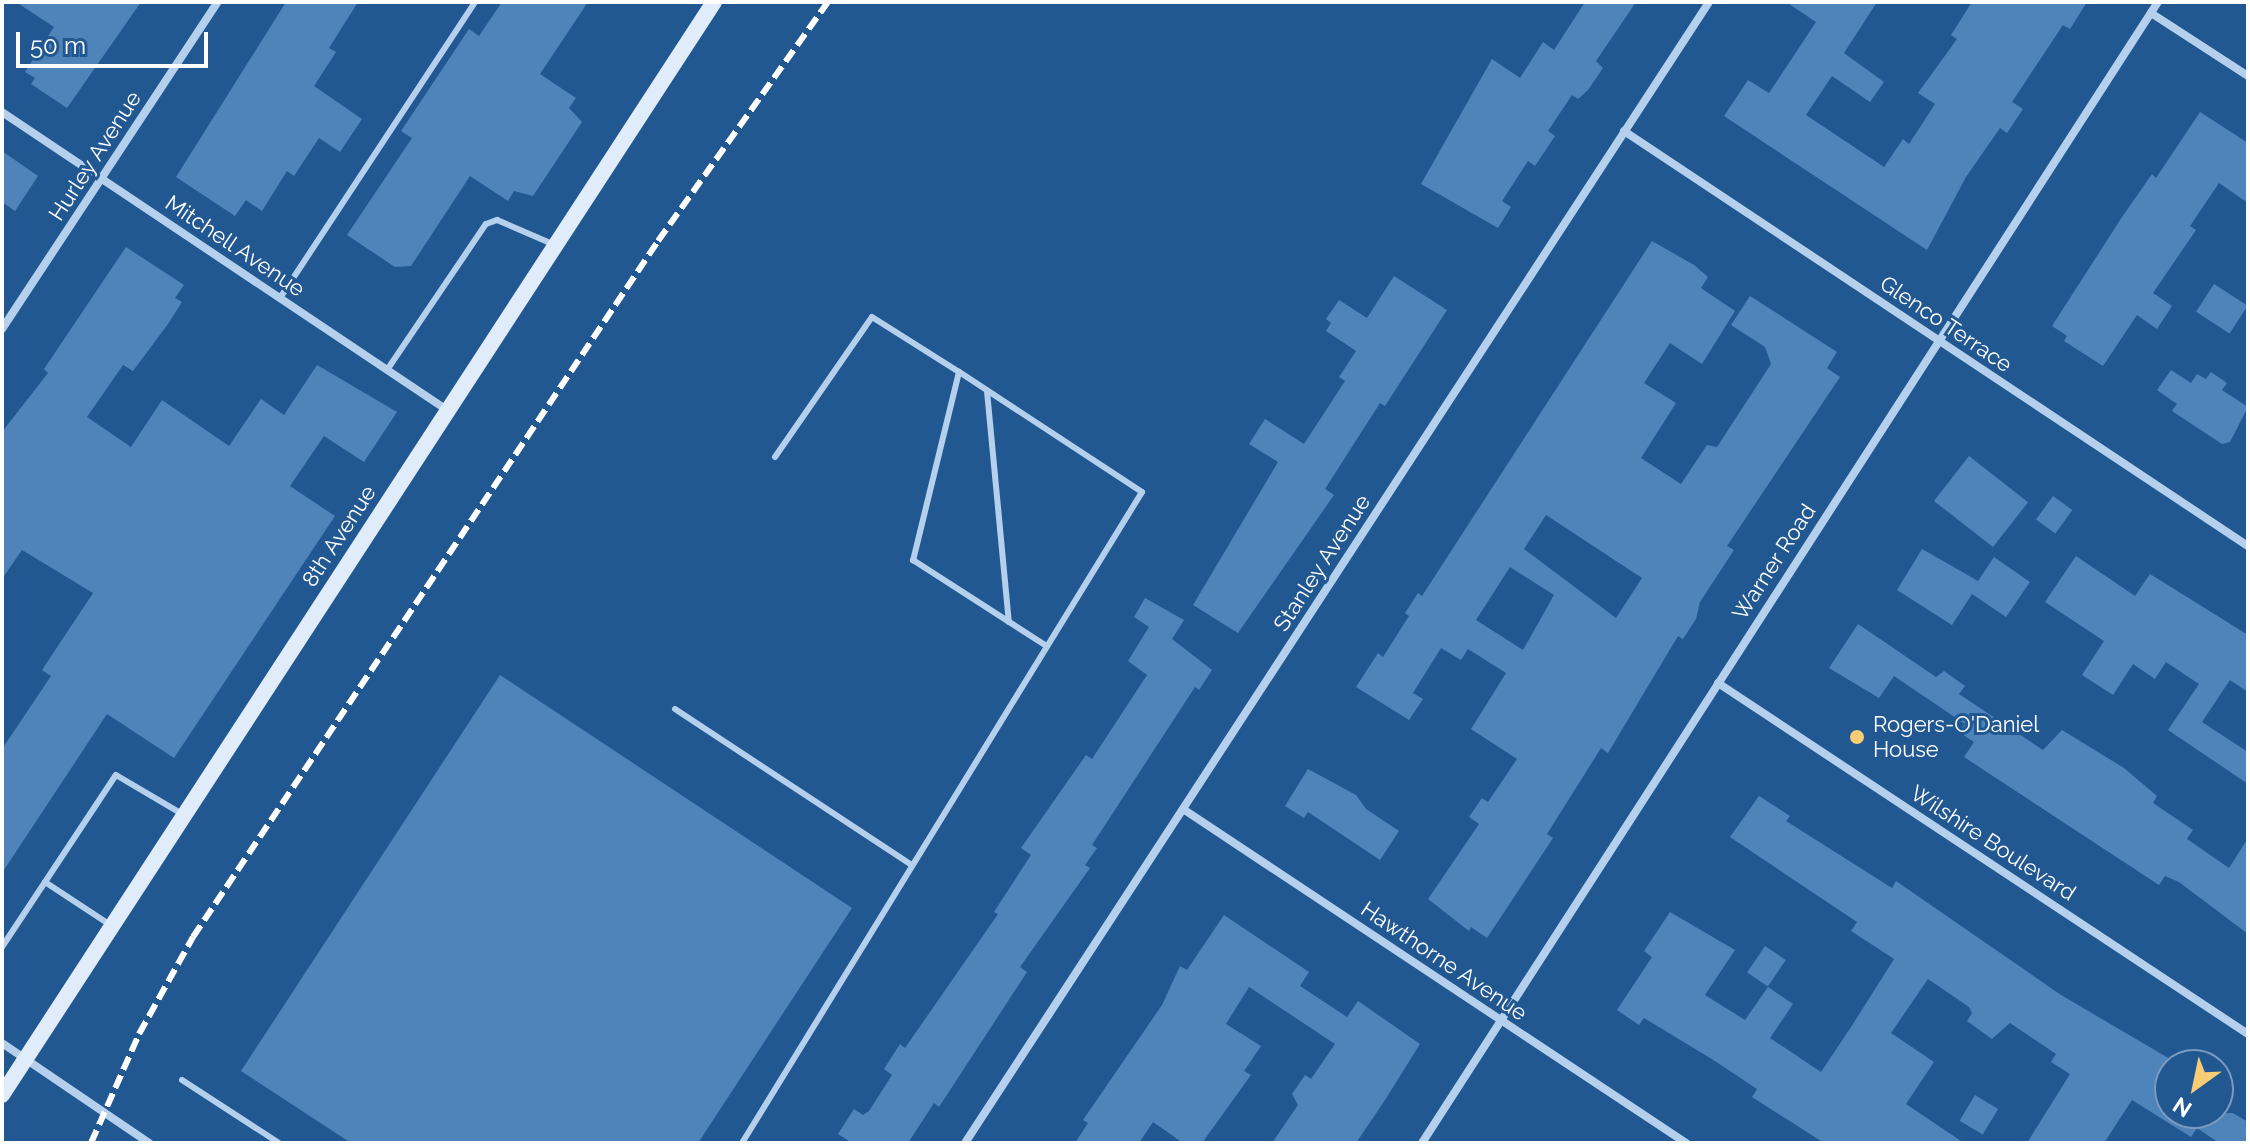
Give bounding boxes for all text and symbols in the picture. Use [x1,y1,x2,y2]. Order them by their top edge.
scale bar [20,16,212,66]
text: 50 m [30,31,86,60]
street label: Hurley Avenue [43,86,147,226]
street label: Mitchell Avenue [160,189,310,303]
street label: Glenco Terrace [1875,270,2017,378]
street label: 8th Avenue [296,480,382,592]
street label: Stanley Avenue [1268,489,1376,637]
street label: Warner Road [1727,499,1821,625]
place label: Rogers-O'Daniel House [1873,711,2039,762]
marker: Rogers-O'Daniel House [1848,728,1866,746]
street label: Wilshire Boulevard [1905,780,2081,906]
street label: Hawthorne Avenue [1356,895,1532,1027]
north arrow [2154,1049,2234,1129]
text: N [2168,1092,2196,1123]

